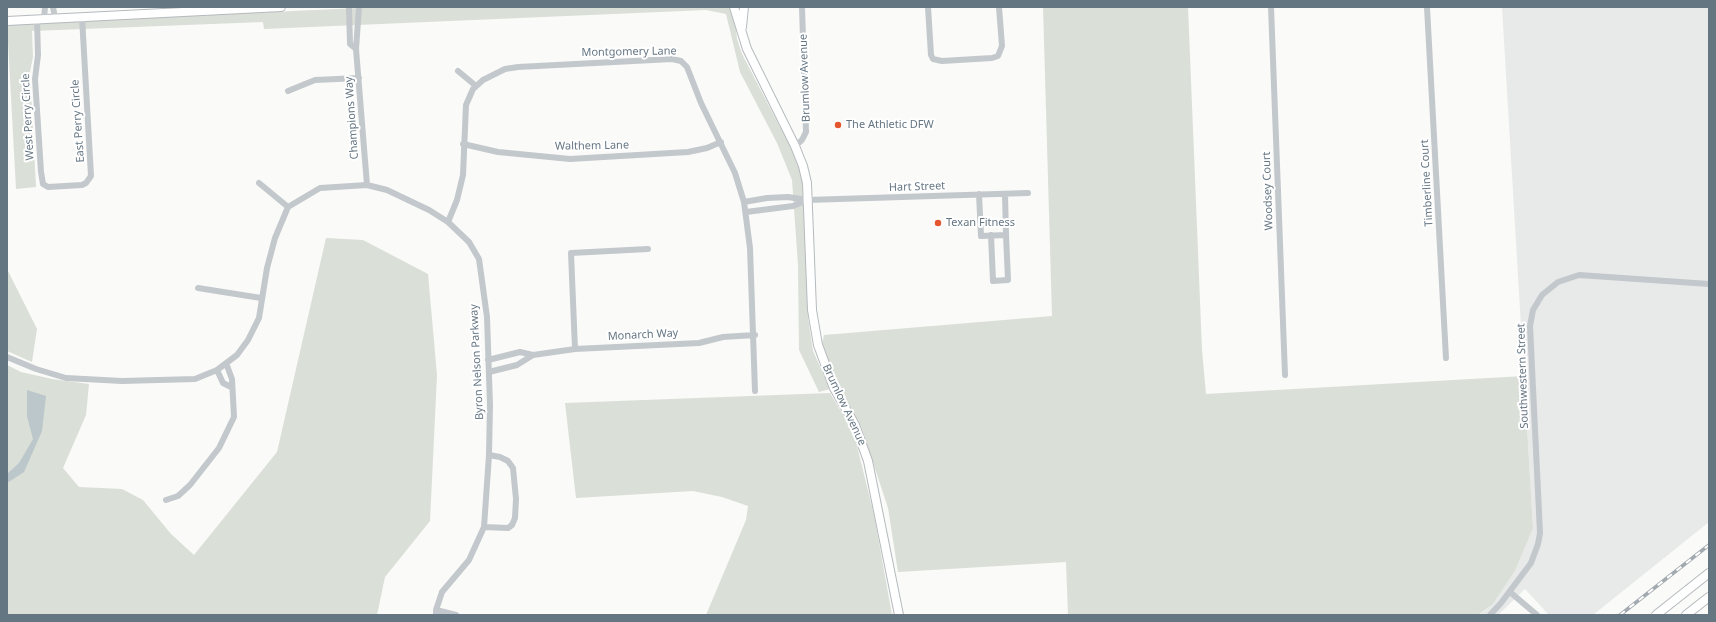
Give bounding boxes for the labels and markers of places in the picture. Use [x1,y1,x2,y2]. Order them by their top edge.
place label: The Athletic DFW [846,118,934,132]
marker: The Athletic DFW [833,120,843,130]
place label: Texan Fitness [946,216,1015,230]
marker: Texan Fitness [933,218,943,228]

